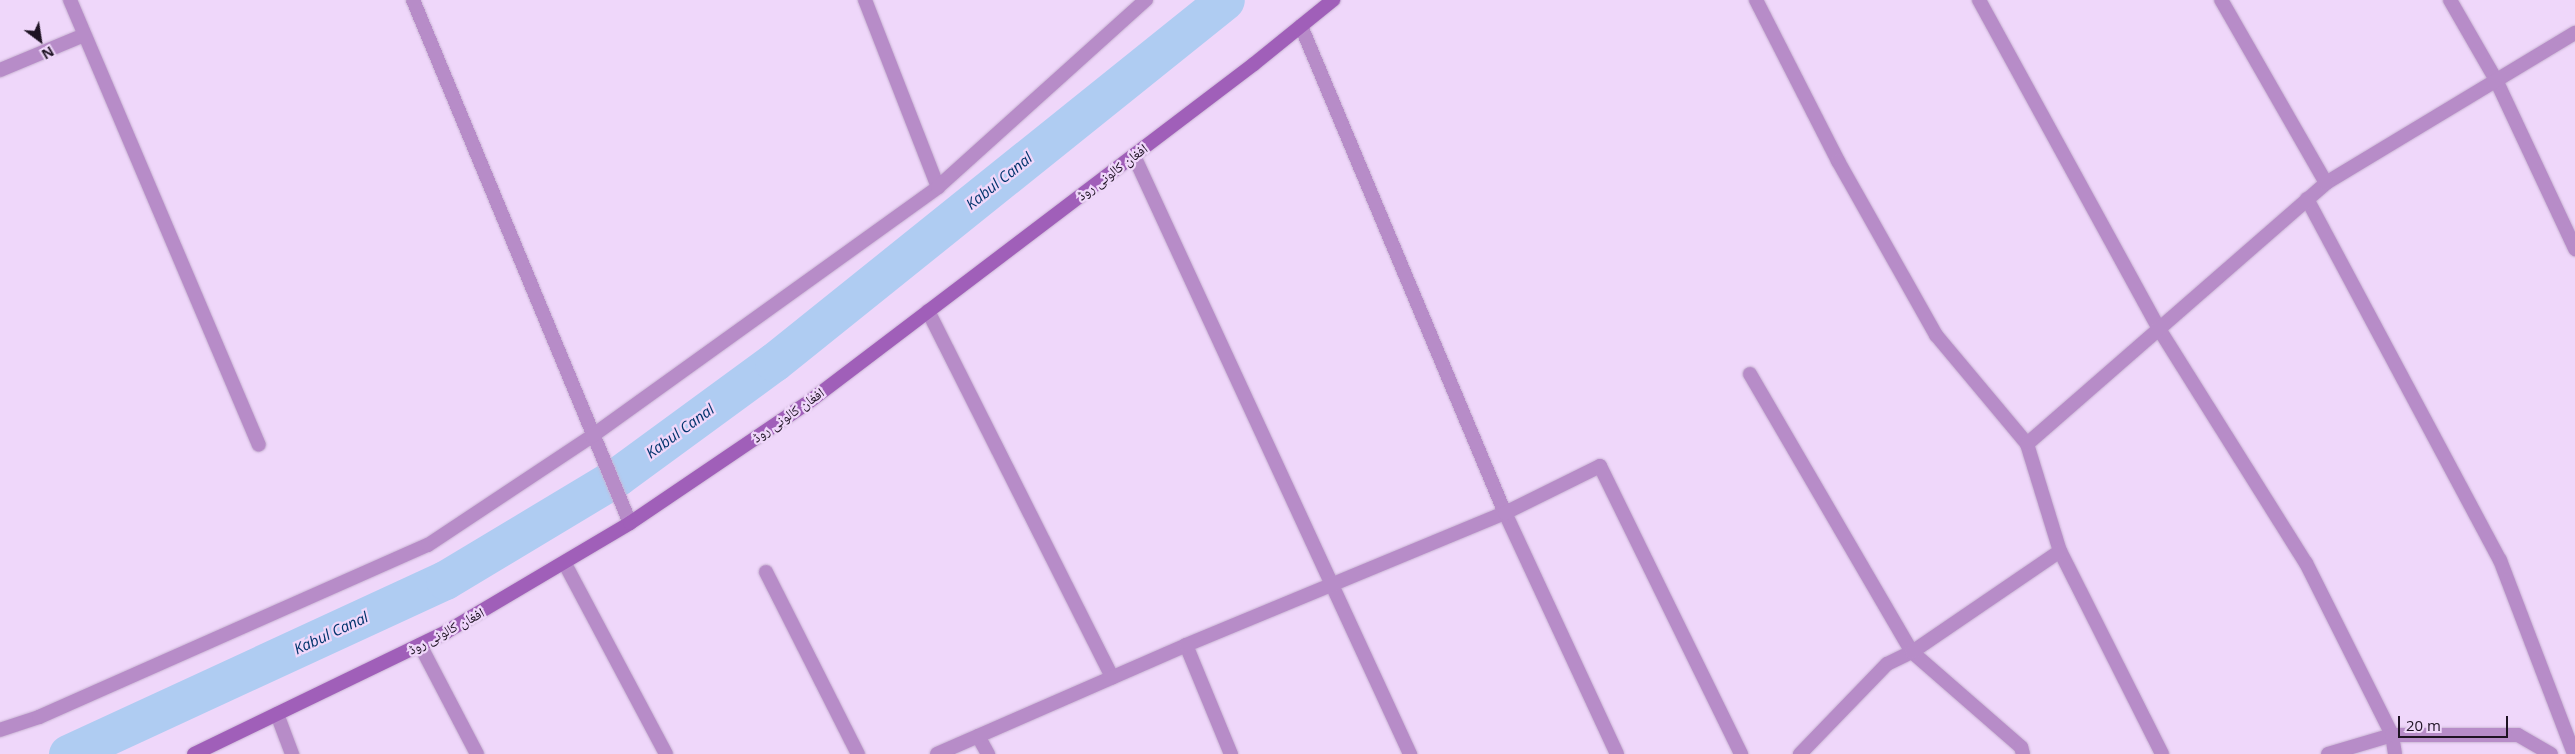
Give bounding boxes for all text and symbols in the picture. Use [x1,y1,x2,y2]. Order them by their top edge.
north arrow [15,15,65,65]
text: N [38,42,58,64]
street label: افغان کالونی روڈ [1073,140,1151,204]
water label: Kabul Canal [962,149,1036,213]
street label: افغان کالونی روڈ [749,384,827,446]
water label: Kabul Canal [642,400,718,462]
street label: افغان کالونی روڈ [405,604,487,658]
water label: Kabul Canal [291,608,371,658]
scale bar [2400,706,2510,738]
text: 20 m [2406,715,2441,735]

